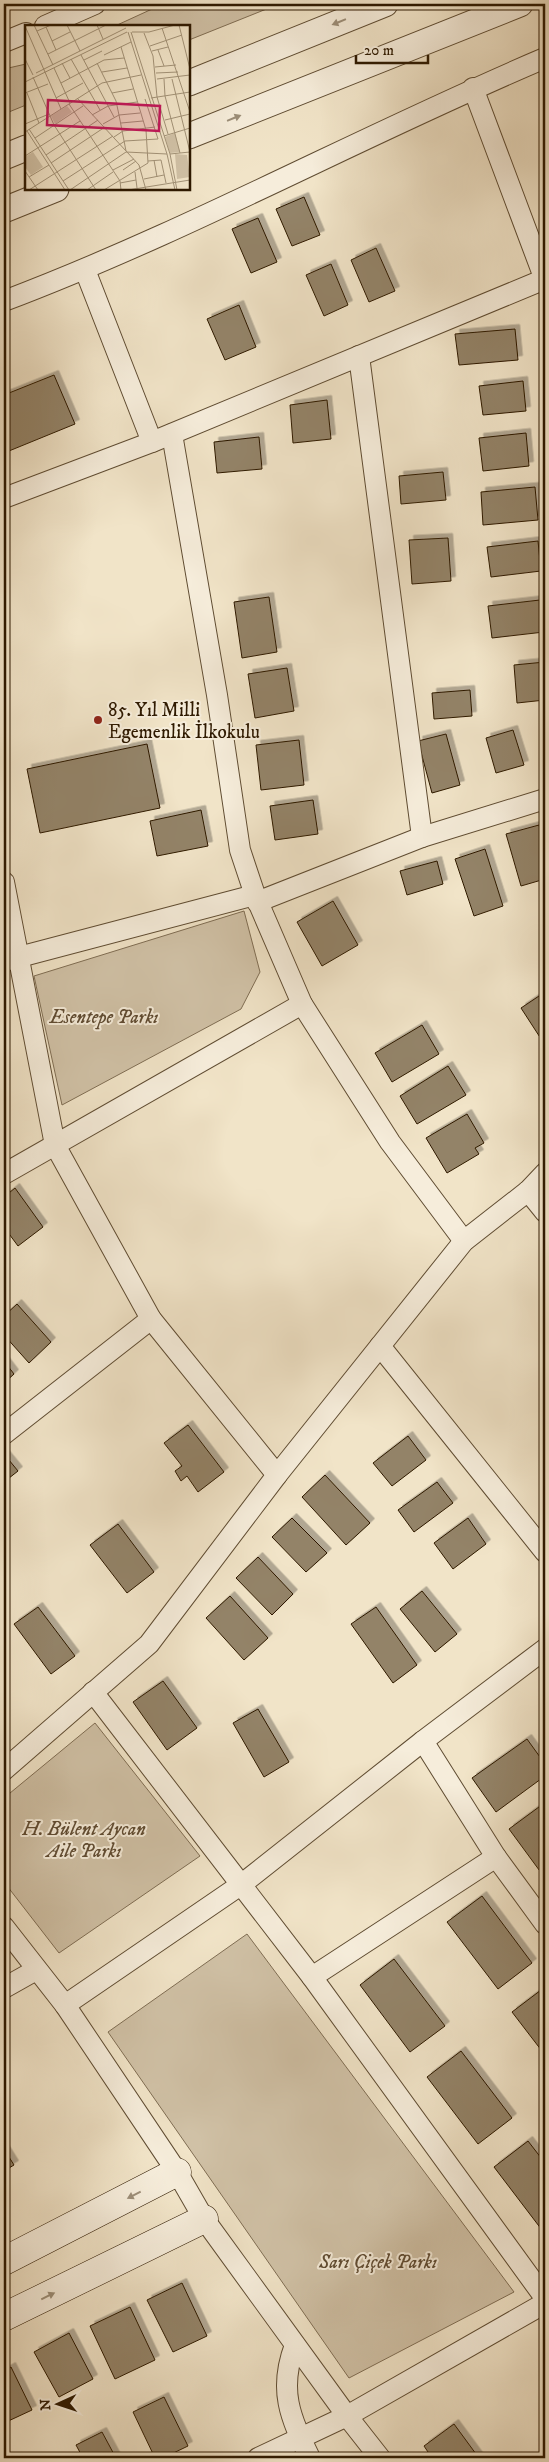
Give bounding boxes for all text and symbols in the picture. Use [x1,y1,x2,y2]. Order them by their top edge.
one-way arrow [332,19,347,26]
inset map [25,25,190,190]
scale bar [356,32,429,64]
text: 20 m [364,41,394,60]
one-way arrow [227,114,242,122]
place label: 85. Yıl Milli Egemenlik İlkokulu [108,699,260,744]
marker: 85. Yıl Milli Egemenlik İlkokulu [92,714,104,726]
park label: Esentepe Parkı [49,1006,158,1030]
park label: H. Bülent Aycan Aile Parkı [21,1818,146,1863]
one-way arrow [126,2191,141,2199]
park label: Sarı Çiçek Parkı [318,2251,437,2274]
one-way arrow [40,2292,55,2300]
north arrow [32,2380,82,2430]
text: N [37,2398,55,2411]

